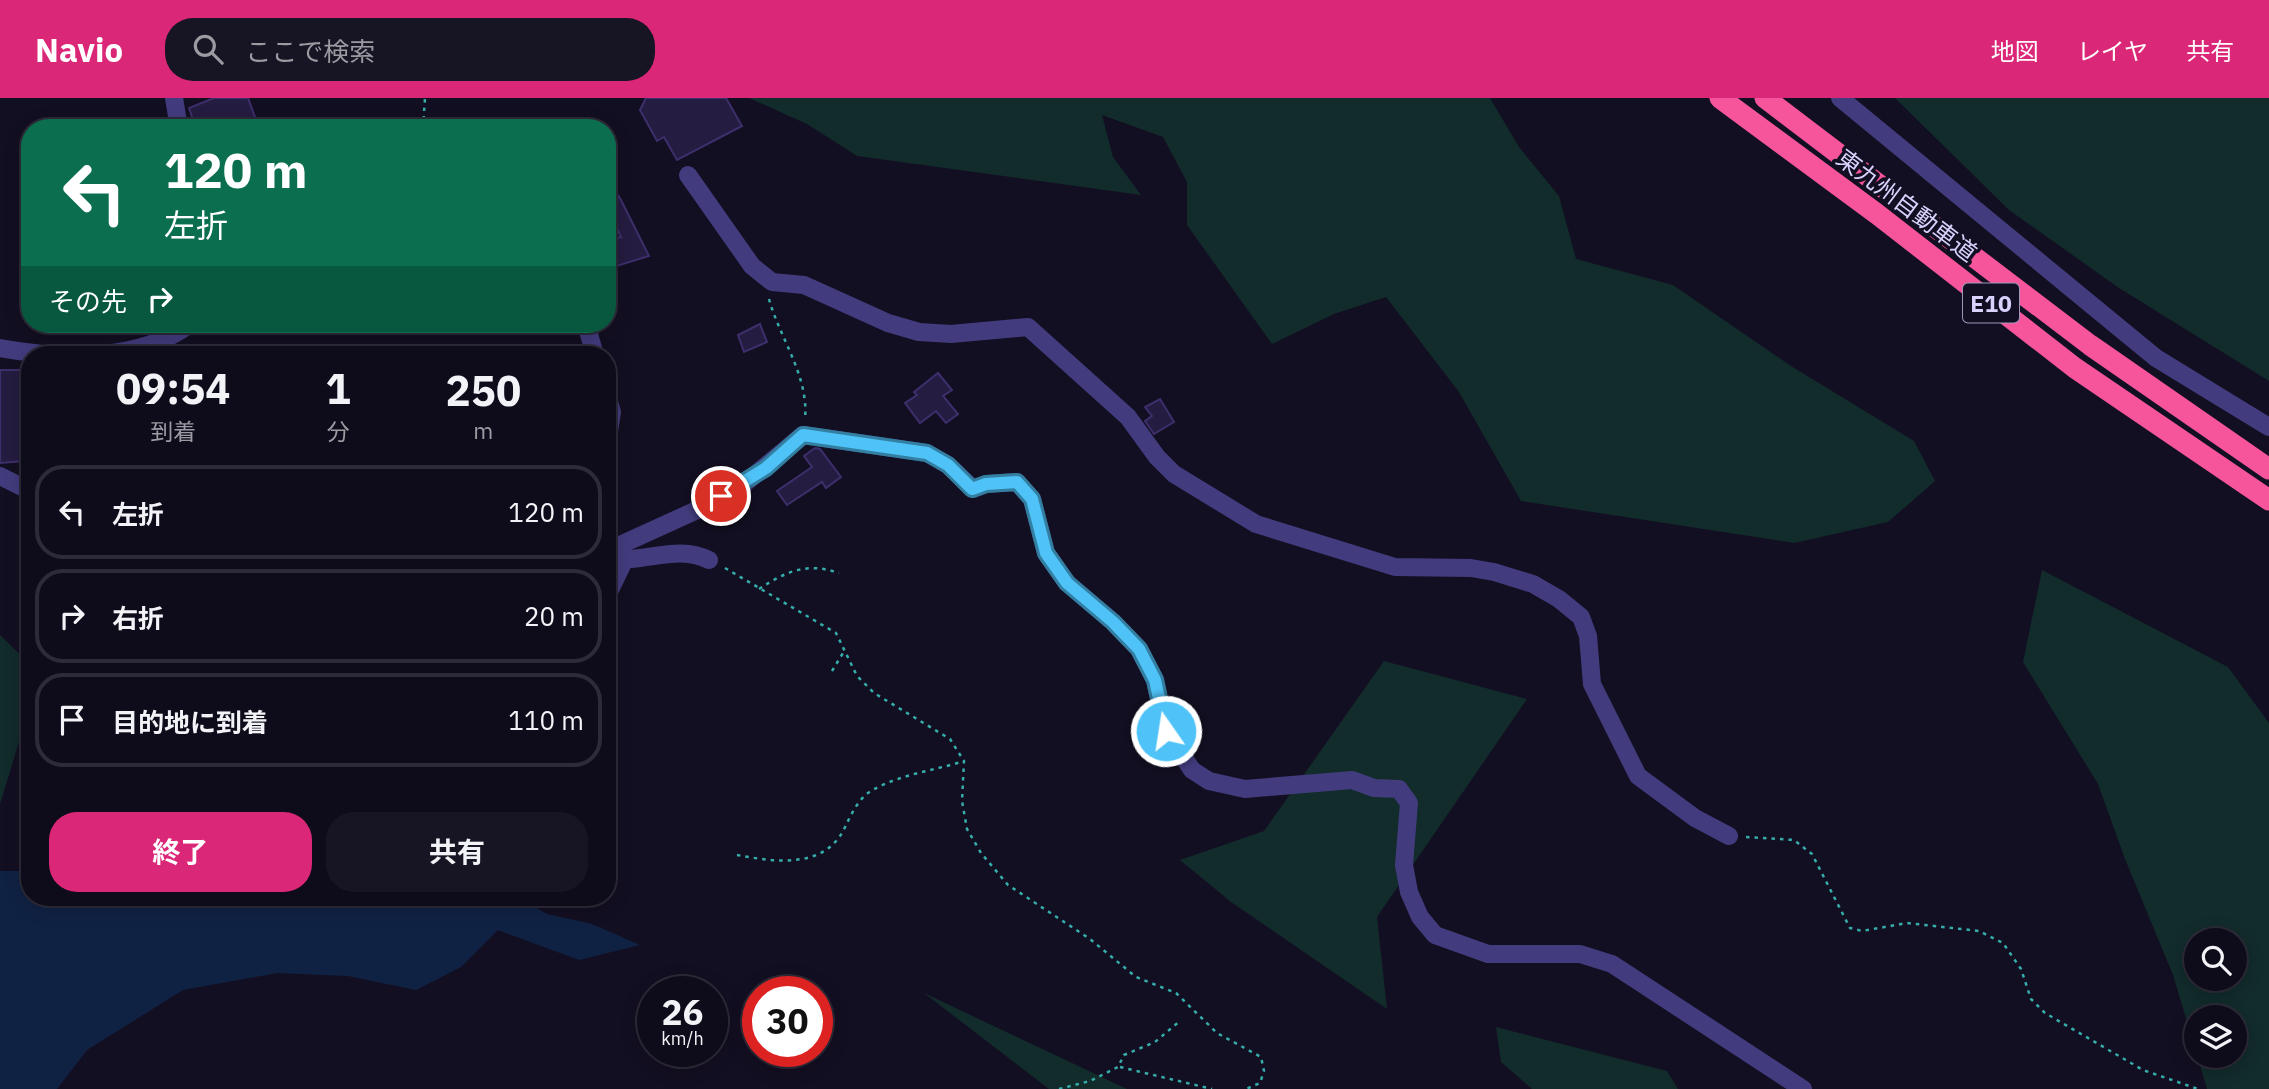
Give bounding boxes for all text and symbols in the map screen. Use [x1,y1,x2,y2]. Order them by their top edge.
search box [165,18,655,81]
text: Navio [35,28,123,71]
icon: search [189,30,227,68]
text: ここで検索 [245,34,375,68]
text: 地図 [1991,35,2039,67]
text: レイヤ [2077,35,2148,67]
text: 共有 [2186,35,2234,67]
text: 120 m [164,138,308,201]
street label: 東九州自動車道 [1830,142,1984,268]
icon: left [49,147,140,238]
text: 左折 [164,204,228,246]
icon: right [141,280,179,318]
text: その先 [49,284,127,318]
road number: E10 [1963,284,2019,322]
text: 09:54 [116,361,231,416]
text: 1 [325,361,351,416]
text: 250 [446,363,521,418]
text: m [473,415,493,445]
text: 到着 [150,416,196,446]
text: 分 [327,416,350,446]
pin [691,466,751,526]
icon: arrive [702,477,740,515]
icon: left [53,493,91,531]
text: 120 m [508,495,584,529]
text: 左折 [112,497,164,531]
icon: right [53,597,91,635]
text: 20 m [524,599,584,633]
text: 右折 [112,601,164,635]
position arrow [1129,694,1203,768]
icon: arrive [53,701,91,739]
text: 110 m [508,703,584,737]
text: 目的地に到着 [112,705,268,739]
button: 終了 [49,812,312,892]
button: 共有 [326,812,588,892]
map controls [2184,928,2247,1068]
button: search [2184,928,2247,991]
speed limit sign: 30 [742,976,833,1067]
text: 26 [661,989,704,1035]
button: layers [2184,1005,2247,1068]
text: km/h [661,1027,704,1050]

